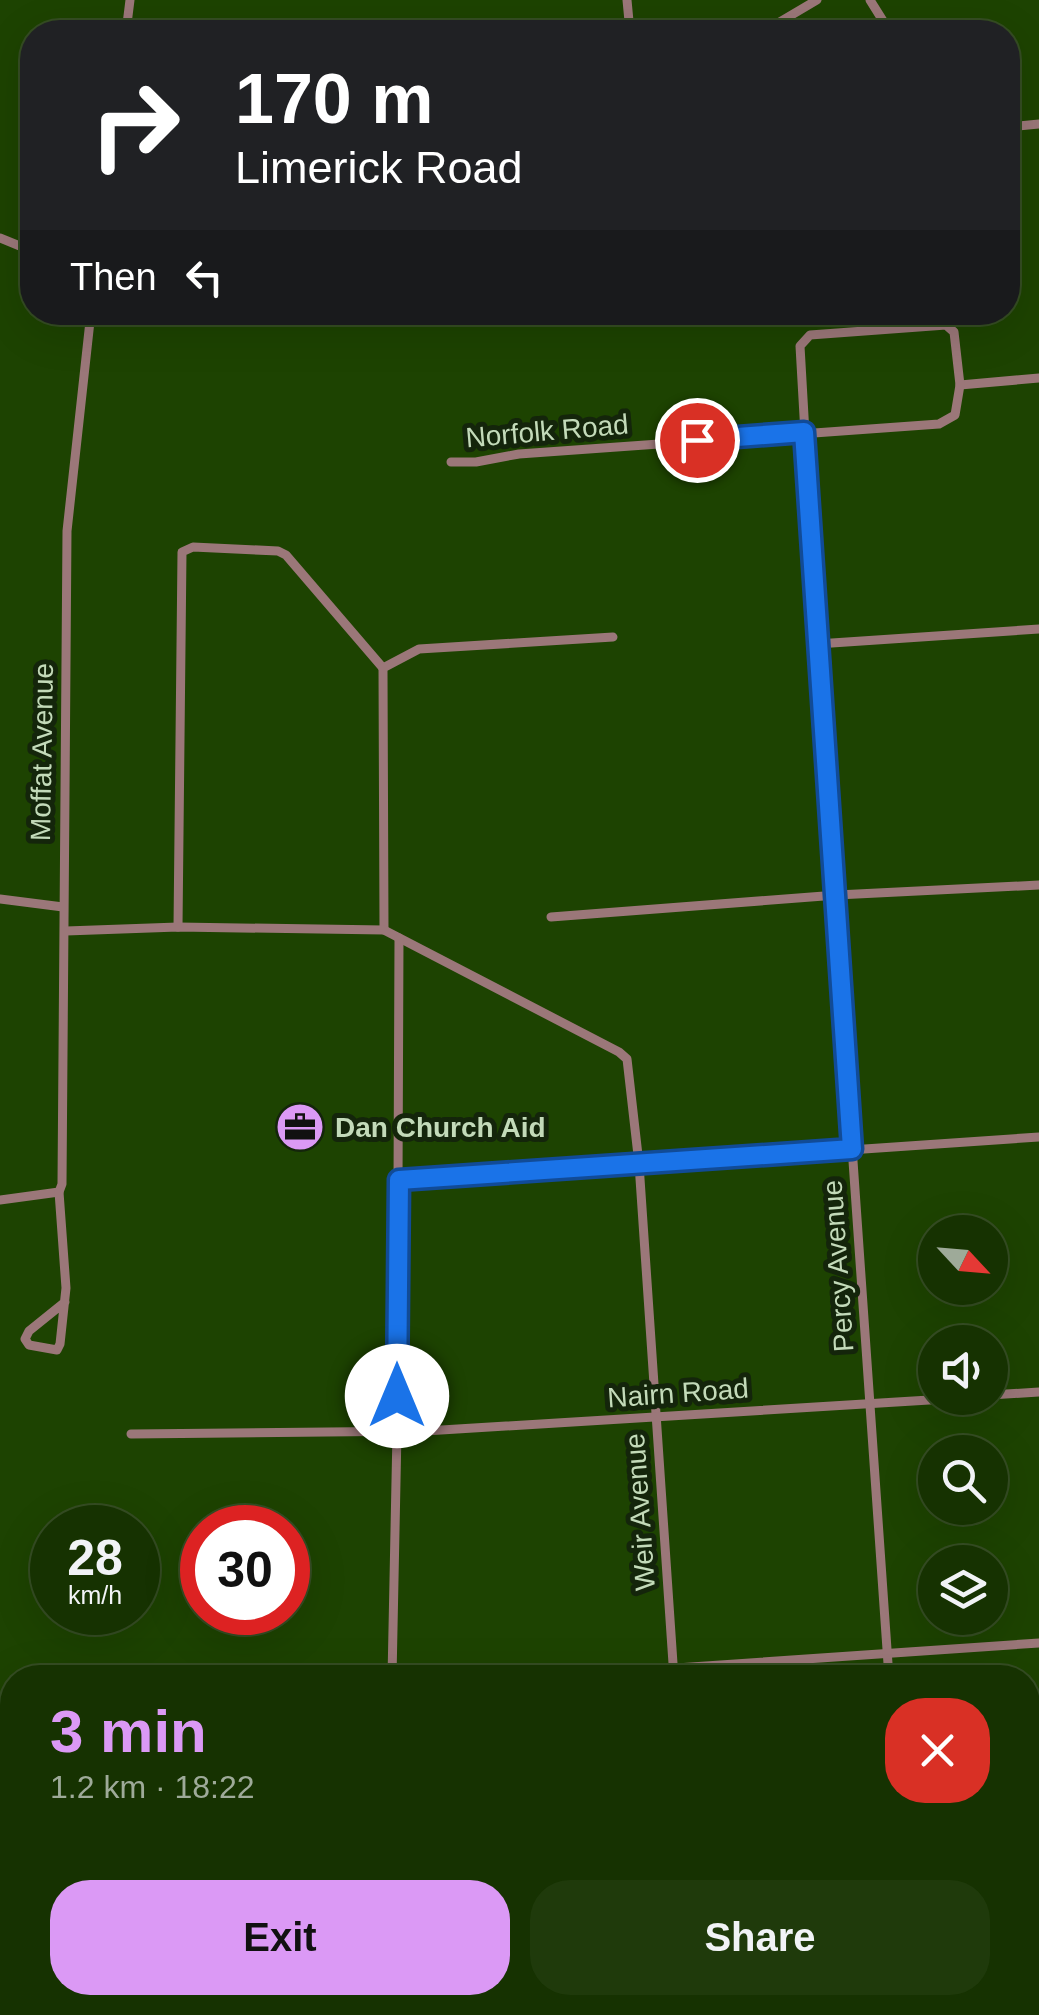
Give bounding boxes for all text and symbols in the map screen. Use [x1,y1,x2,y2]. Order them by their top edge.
icon: right [70,60,200,190]
text: 170 m [235,60,433,138]
text: Limerick Road [235,142,523,193]
icon: left [177,250,232,305]
text: Then [70,256,157,298]
pin [655,398,740,483]
street label: Norfolk Road [464,408,630,454]
icon: arrive [670,413,725,468]
street label: Moffat Avenue [25,663,59,841]
office icon: Dan Church Aid [274,1101,326,1153]
place label: Dan Church Aid [335,1112,546,1143]
street label: Percy Avenue [817,1179,859,1353]
north arrow [918,1215,1008,1305]
map controls [918,1215,1008,1635]
button: sound [918,1325,1008,1415]
position arrow [345,1344,449,1448]
street label: Nairn Road [606,1373,750,1413]
street label: Weir Avenue [619,1432,661,1592]
button: search [918,1435,1008,1525]
speed limit sign: 30 [180,1505,310,1635]
text: 28 [67,1530,123,1586]
button: layers [918,1545,1008,1635]
text: km/h [68,1581,122,1609]
text: 3 min [50,1698,207,1765]
button: close [885,1698,990,1803]
text: 1.2 km · 18:22 [50,1769,255,1805]
button: Exit [50,1880,510,1995]
button: Share [530,1880,990,1995]

